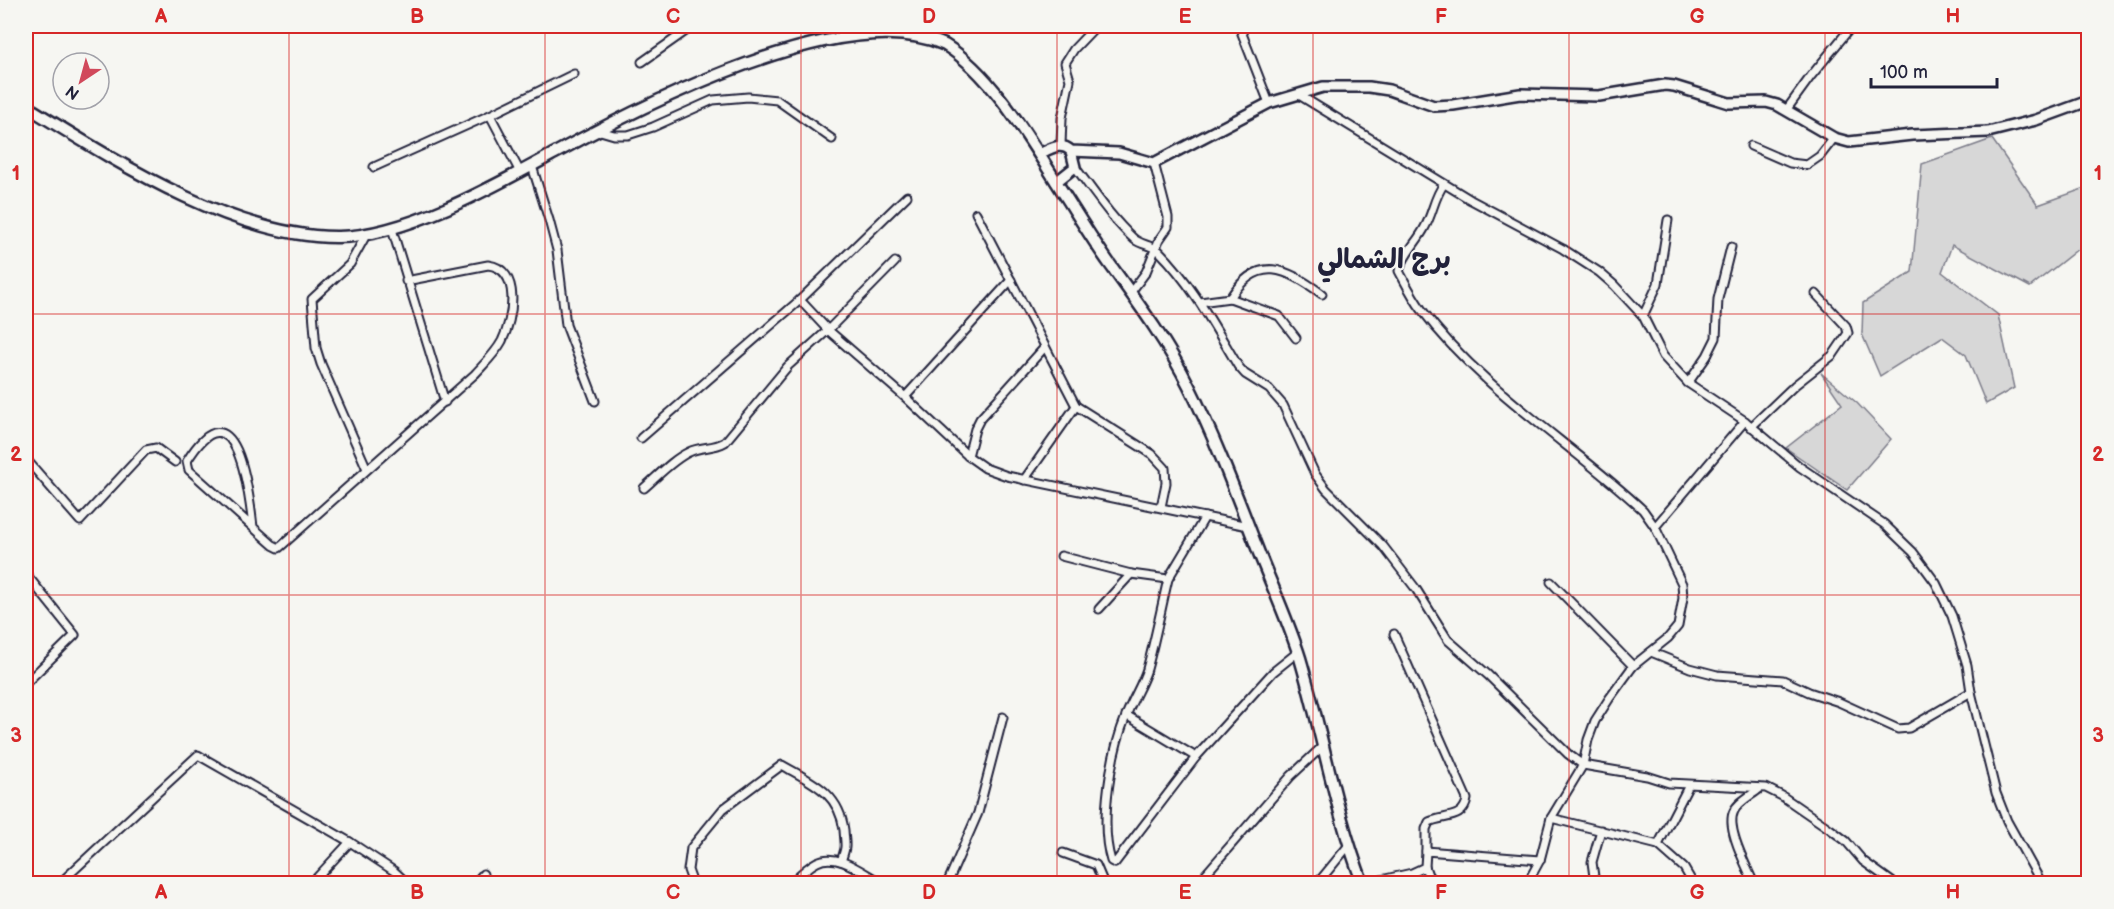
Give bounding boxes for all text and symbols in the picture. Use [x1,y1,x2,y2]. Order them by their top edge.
text: A [154,5,168,29]
text: B [410,5,424,29]
text: C [666,5,680,29]
text: D [922,5,936,29]
text: E [1179,5,1192,29]
text: F [1435,5,1447,29]
text: G [1690,5,1705,29]
text: H [1946,5,1960,29]
north arrow [51,51,111,111]
scale bar [1871,51,1997,89]
text: 100 m [1880,62,1928,83]
text: N [63,81,84,103]
text: 1 [12,162,20,186]
text: 1 [2094,162,2102,186]
district label: برج الشمالي [1317,244,1451,283]
text: 2 [10,443,22,467]
text: 2 [2092,443,2104,467]
text: 3 [10,724,22,748]
text: 3 [2092,724,2104,748]
text: A [154,881,168,905]
text: B [410,881,424,905]
text: C [666,881,680,905]
text: D [922,881,936,905]
text: E [1179,881,1192,905]
text: F [1435,881,1447,905]
text: G [1690,881,1705,905]
text: H [1946,881,1960,905]

